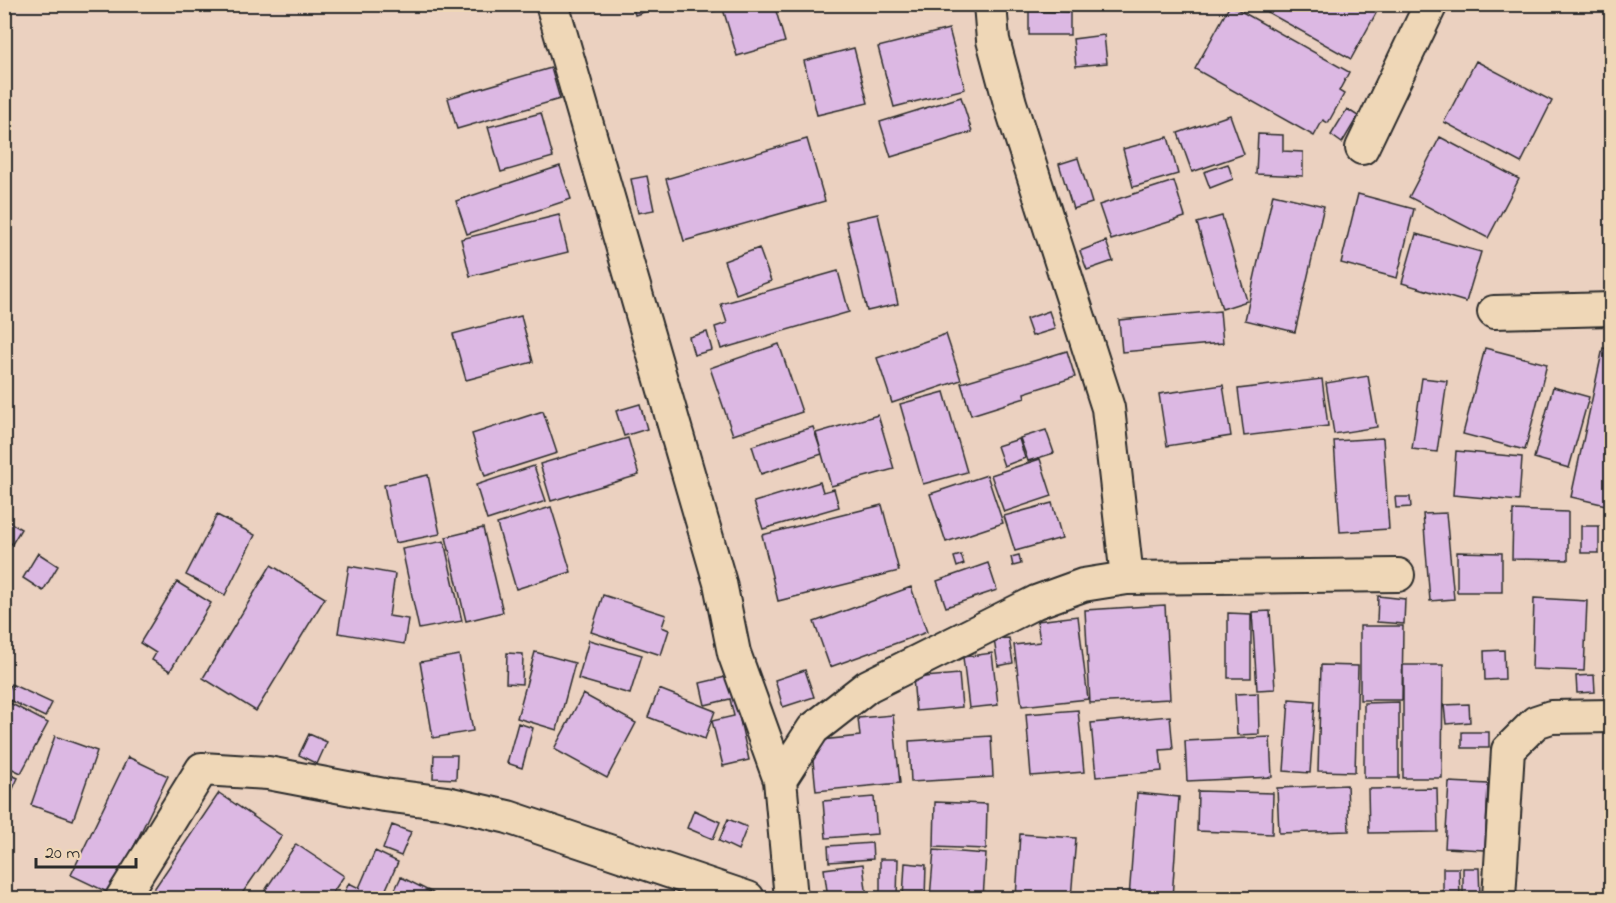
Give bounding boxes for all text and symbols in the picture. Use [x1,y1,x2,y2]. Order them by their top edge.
scale bar [36,831,136,869]
text: 20 m [45,841,80,867]

